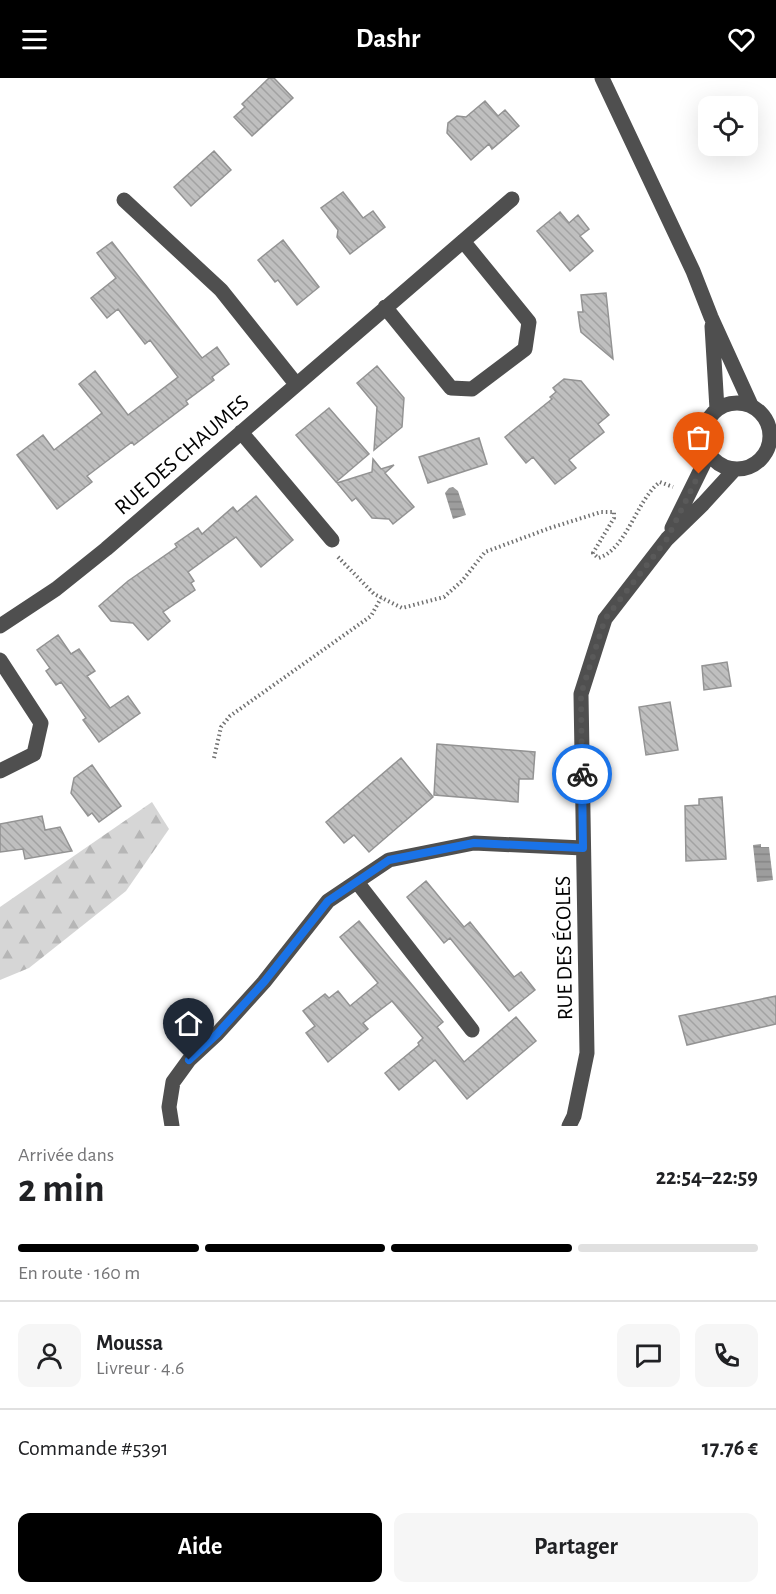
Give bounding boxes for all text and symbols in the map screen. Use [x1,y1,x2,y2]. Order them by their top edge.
icon: menu [18,23,51,56]
icon: heart [725,23,758,56]
text: Dashr [356,25,420,52]
map controls [698,96,758,156]
button: locate [698,96,758,156]
street label: RUE DES CHAUMES [110,391,253,519]
pin [673,412,724,474]
icon: bag [682,421,715,454]
courier [552,744,612,804]
icon: bike [566,758,599,791]
street label: RUE DES ÉCOLES [551,876,576,1020]
pin [163,998,214,1060]
icon: home [172,1007,205,1040]
text: Arrivée dans [18,1145,114,1165]
text: 22:54–22:59 [656,1166,758,1188]
text: 2 min [18,1170,105,1209]
text: En route · 160 m [18,1263,140,1283]
button: person [18,1324,81,1387]
button: chat [617,1324,680,1387]
button: phone [695,1324,758,1387]
text: Moussa [96,1332,163,1354]
text: Livreur · 4.6 [96,1358,185,1378]
text: Commande #5391 [18,1437,169,1459]
text: 17.76 € [702,1437,758,1459]
button: Aide [18,1513,382,1582]
button: Partager [394,1513,758,1582]

